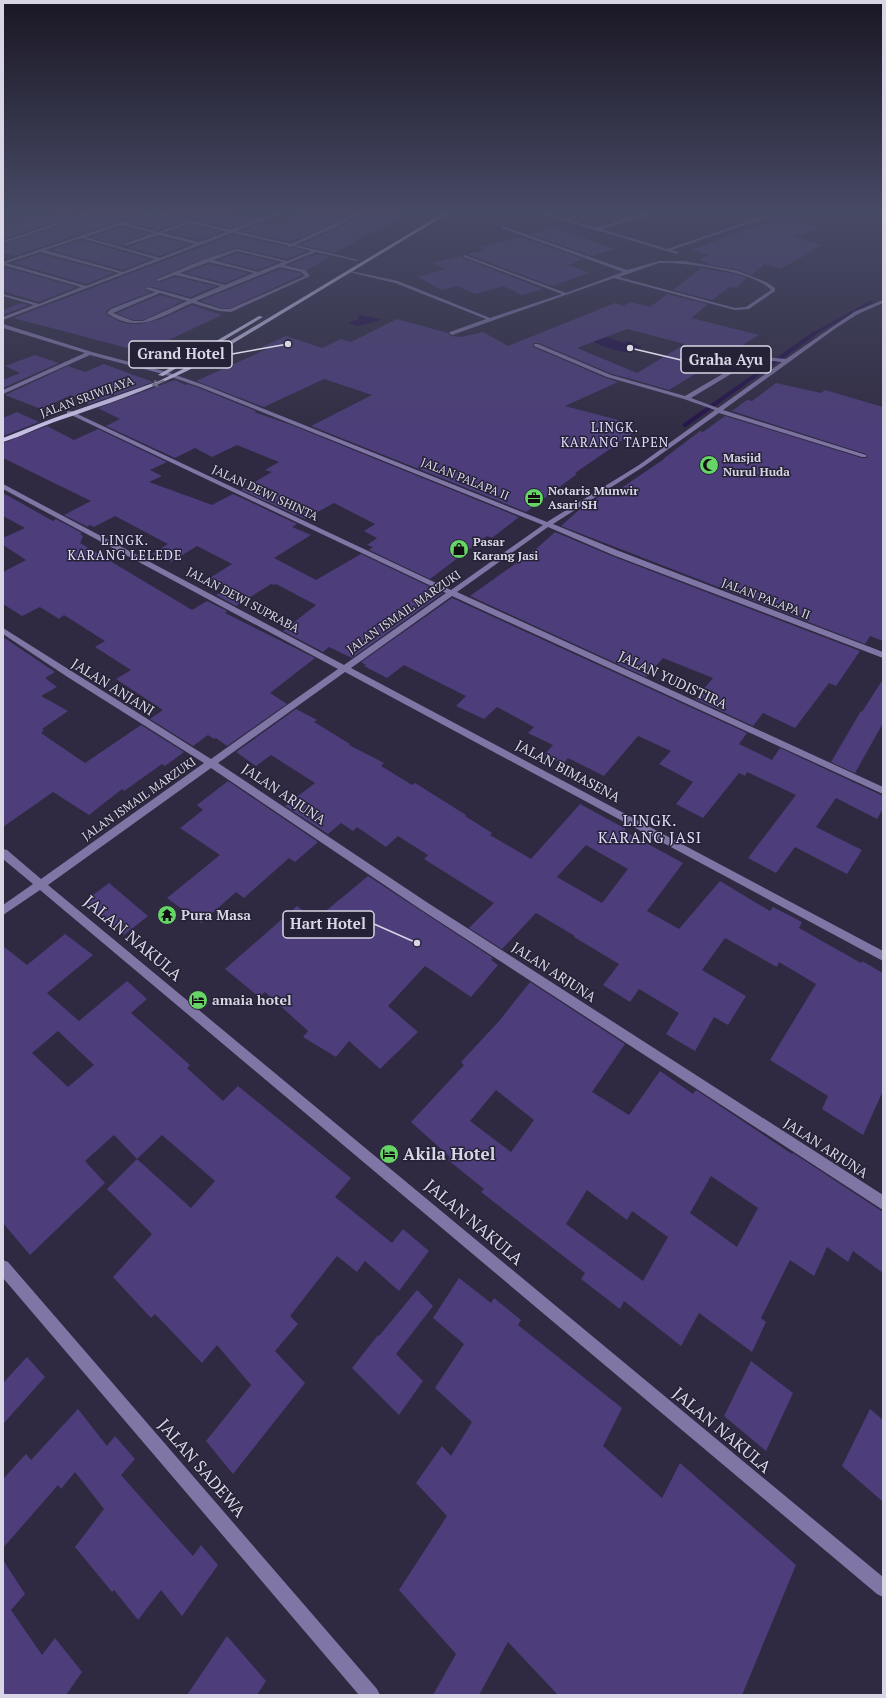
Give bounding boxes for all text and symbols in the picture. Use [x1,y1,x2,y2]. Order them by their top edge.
callout: Grand Hotel [129,341,232,368]
text: Grand Hotel [137,343,225,363]
callout: Graha Ayu [681,346,771,373]
text: Graha Ayu [689,349,764,369]
street label: JALAN SRIWIJAYA [38,372,136,420]
one-way arrow [153,379,165,387]
district label: LINGK. KARANG TAPEN [561,418,669,451]
place label: Masjid Nurul Huda [723,450,790,479]
street label: JALAN PALAPA II [419,454,511,503]
mosque icon: Masjid Nurul Huda [698,454,720,476]
street label: JALAN DEWI SHINTA [210,461,321,524]
place label: Notaris Munwir Asari SH [548,483,639,512]
office icon: Notaris Munwir Asari SH [523,487,545,509]
district label: LINGK. KARANG LELEDE [68,531,182,564]
place label: Pasar Karang Jasi [473,534,538,563]
shop icon: Pasar Karang Jasi [448,538,470,560]
street label: JALAN DEWI SUPRABA [184,563,303,636]
street label: JALAN ISMAIL MARZUKI [344,567,463,657]
street label: JALAN PALAPA II [720,575,813,622]
street label: JALAN YUDISTIRA [616,646,731,713]
street label: JALAN ANJANI [68,654,158,720]
street label: JALAN BIMASENA [513,735,624,806]
street label: JALAN ISMAIL MARZUKI [79,754,198,844]
street label: JALAN ARJUNA [239,758,330,829]
district label: LINGK. KARANG JASI [598,810,702,847]
street label: JALAN NAKULA [79,889,188,986]
temple icon: Pura Masa [156,904,178,926]
place label: Pura Masa [181,905,251,924]
callout: Hart Hotel [283,911,374,938]
text: Hart Hotel [290,913,366,933]
street label: JALAN ARJUNA [508,937,601,1006]
hotel icon: amaia hotel [187,989,209,1011]
place label: amaia hotel [212,990,292,1009]
street label: JALAN ARJUNA [780,1113,873,1182]
place label: Akila Hotel [403,1142,496,1165]
hotel icon: Akila Hotel [378,1143,400,1165]
street label: JALAN NAKULA [420,1173,529,1270]
street label: JALAN NAKULA [668,1381,777,1478]
street label: JALAN SADEWA [153,1414,252,1522]

